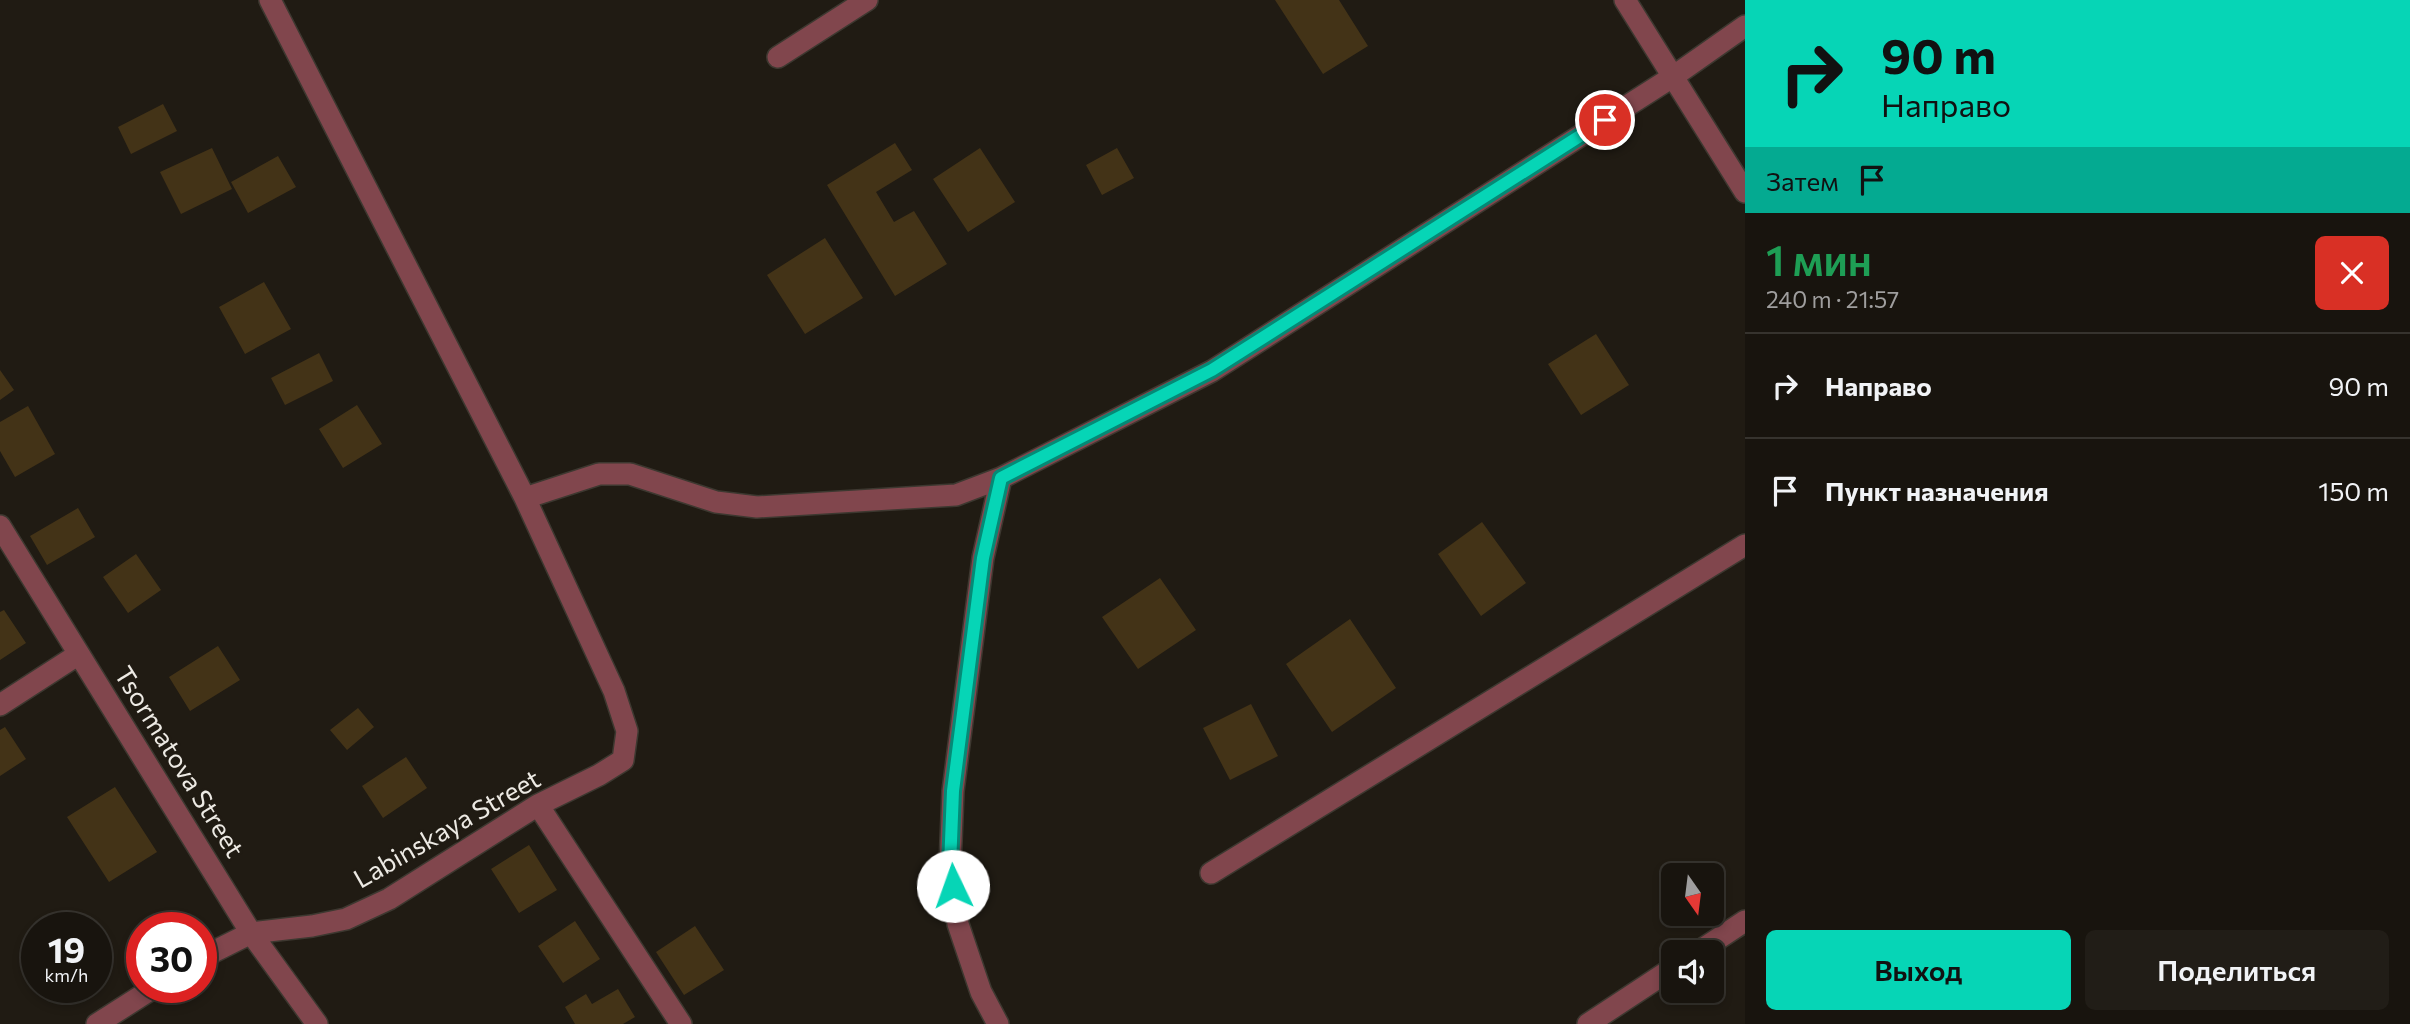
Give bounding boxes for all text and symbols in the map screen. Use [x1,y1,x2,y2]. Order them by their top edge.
text: 90 m [1881,24,1996,84]
icon: right [1766,28,1857,119]
text: Направо [1881,84,2011,124]
pin [1575,90,1635,150]
icon: arrive [1586,101,1624,139]
icon: arrive [1853,161,1891,199]
text: Затем [1766,165,1839,196]
text: 1 мин [1766,233,1872,285]
button: close [2315,236,2389,310]
text: 240 m · 21:57 [1766,285,1899,313]
icon: right [1766,367,1804,405]
text: Направо [1825,370,1932,401]
text: 90 m [2329,370,2389,401]
icon: arrive [1766,472,1804,510]
text: Пункт назначения [1825,475,2049,506]
text: 150 m [2318,475,2389,506]
street label: Tsormatova Street [109,660,252,862]
street label: Labinskaya Street [348,762,545,894]
position arrow [916,849,990,923]
north arrow [1661,863,1724,926]
map controls [1661,863,1724,1003]
speed limit sign: 30 [126,912,217,1003]
text: 19 [48,927,85,970]
button: Выход [1766,930,2071,1010]
button: Поделиться [2085,930,2389,1010]
button: sound [1661,940,1724,1003]
text: km/h [45,964,88,986]

